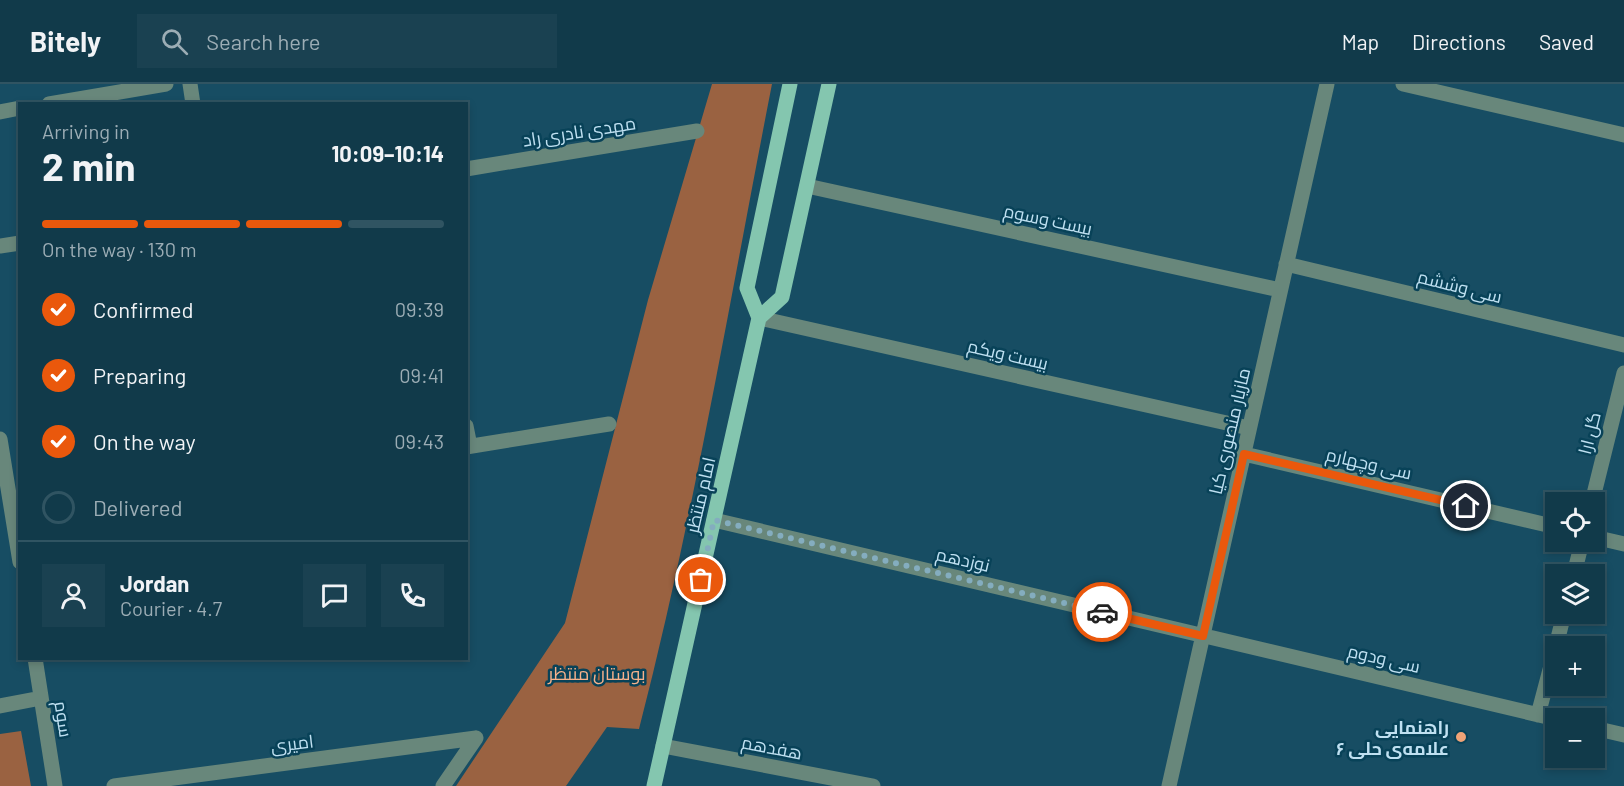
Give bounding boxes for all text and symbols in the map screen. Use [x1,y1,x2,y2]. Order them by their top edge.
search box [137,14,557,68]
text: Bitely [30,24,101,58]
icon: search [158,25,191,58]
text: Search here [206,28,321,54]
text: Map [1342,29,1379,54]
text: Directions [1412,29,1506,54]
text: Saved [1539,29,1594,54]
street label: مهدی نادری راد [521,111,637,152]
text: Arriving in [42,119,130,143]
text: 10:09–10:14 [332,140,444,166]
text: 2 min [42,142,135,189]
street label: بیست وسوم [1001,199,1094,241]
text: On the way · 130 m [42,237,197,261]
street label: سی وششم [1415,265,1505,309]
icon: check [42,293,75,326]
text: Confirmed [93,296,193,322]
text: 09:39 [395,297,444,321]
street label: بیست ویکم [965,334,1051,376]
icon: check [42,359,75,392]
text: Preparing [93,362,186,388]
text: 09:41 [399,363,444,387]
street label: مازیار منصوری کیا [1204,366,1255,497]
street label: گل ارا [1573,410,1606,457]
icon: check [42,425,75,458]
text: On the way [93,428,196,454]
text: 09:43 [394,429,444,453]
street label: سی وچهارم [1324,442,1414,485]
street label: امام منتظر [680,455,721,537]
pin [1440,480,1491,531]
icon: home [1449,489,1482,522]
map controls [1545,492,1605,768]
button: locate [1545,492,1605,552]
text: Delivered [93,494,182,520]
street label: نوزدهم [933,542,992,578]
pin [675,554,726,605]
icon: bag [684,563,717,596]
button: person [42,564,105,627]
button: chat [303,564,366,627]
button: phone [381,564,444,627]
button: layers [1545,564,1605,624]
text: Jordan [120,570,189,596]
courier [1072,582,1132,642]
text: Courier · 4.7 [120,596,222,620]
icon: car [1086,596,1119,629]
button: + [1545,636,1605,696]
street label: سی ودوم [1345,639,1423,679]
park label: بوستان منتظر [547,662,646,685]
street label: سوم [48,699,78,739]
button: − [1545,708,1605,768]
place label: راهنمایی علامه‌ی حلی ۶ [1336,716,1449,760]
street label: امیری [269,729,315,758]
street label: هفدهم [739,730,804,766]
marker: راهنمایی علامه‌ی حلی ۶ [1454,730,1468,744]

